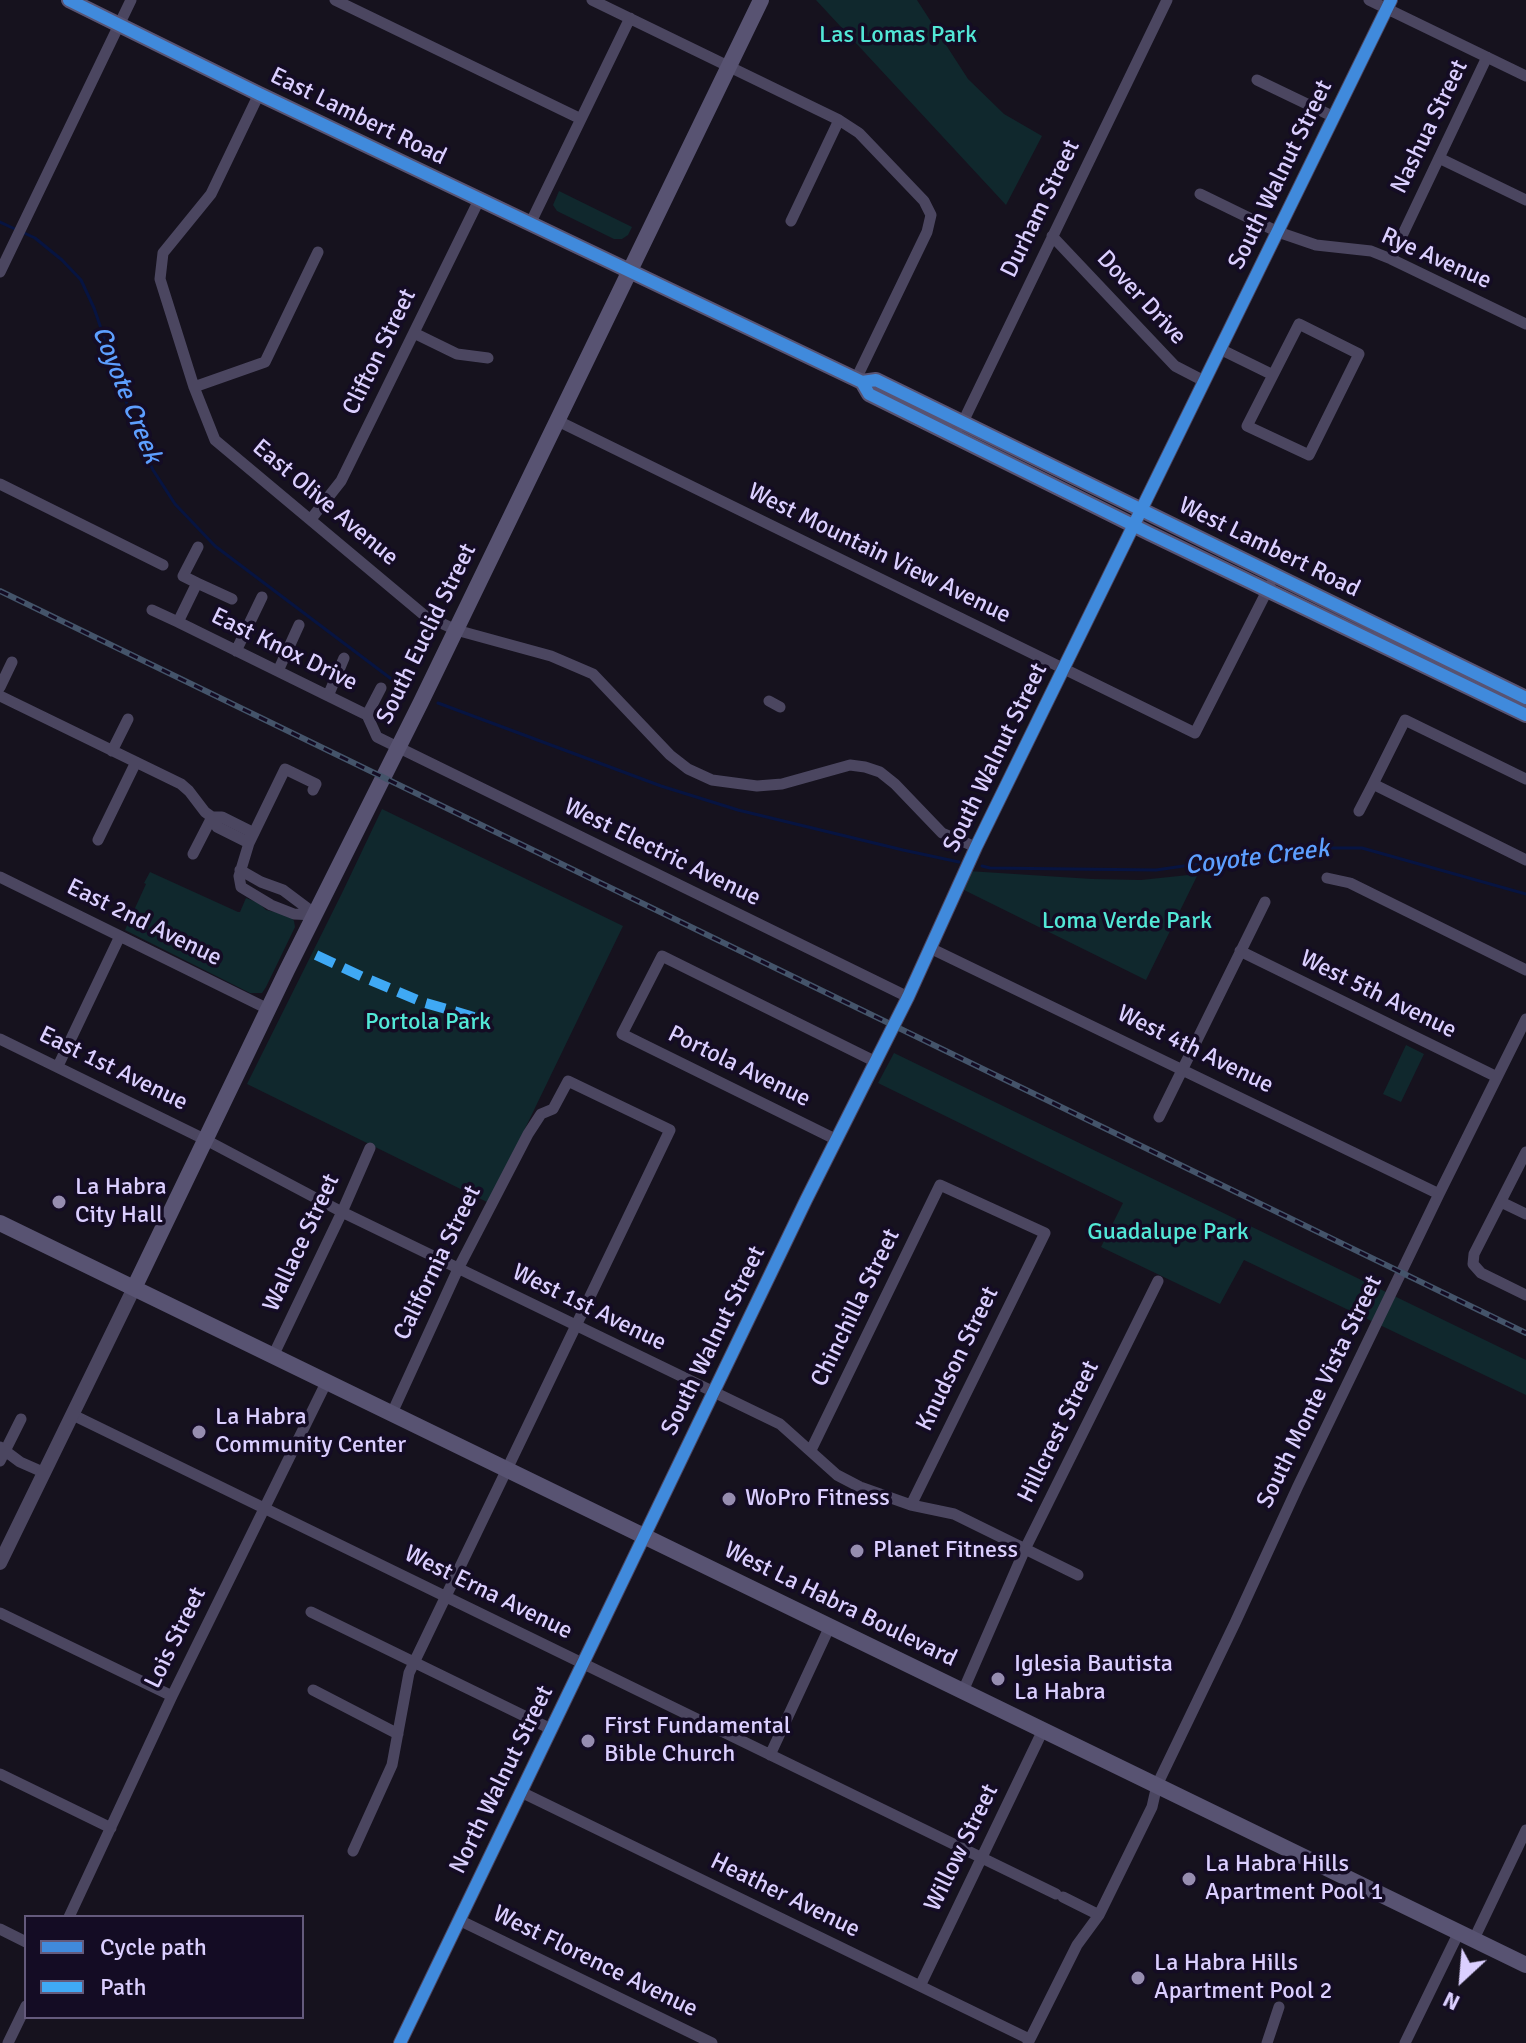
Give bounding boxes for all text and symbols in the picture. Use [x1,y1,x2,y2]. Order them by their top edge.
park label: Las Lomas Park [819,22,977,50]
street label: Nashua Street [1385,55,1475,199]
street label: East Lambert Road [265,62,451,172]
street label: South Walnut Street [1223,76,1339,274]
street label: Durham Street [995,135,1087,283]
street label: Rye Avenue [1376,222,1496,296]
street label: Dover Drive [1090,245,1192,351]
street label: Clifton Street [337,284,423,420]
water label: Coyote Creek [84,322,168,468]
street label: East Olive Avenue [246,434,404,572]
street label: West Mountain View Avenue [743,478,1015,630]
street label: West Lambert Road [1174,492,1364,604]
street label: South Euclid Street [371,539,483,729]
street label: East Knox Drive [206,602,362,698]
street label: South Walnut Street [938,659,1054,857]
street label: West Electric Avenue [559,793,765,913]
water label: Coyote Creek [1183,834,1331,882]
street label: East 2nd Avenue [62,873,226,973]
park label: Loma Verde Park [1042,908,1212,936]
street label: West 5th Avenue [1295,945,1461,1045]
street label: West 4th Avenue [1112,1000,1278,1100]
park label: Portola Park [365,1009,491,1037]
street label: Portola Avenue [663,1020,815,1114]
street label: East 1st Avenue [34,1021,192,1117]
street label: Wallace Street [258,1170,346,1316]
place label: La Habra City Hall [75,1174,167,1230]
street label: California Street [388,1181,488,1345]
marker: La Habra City Hall [50,1193,68,1211]
park label: Guadalupe Park [1087,1219,1249,1247]
street label: Chinchilla Street [805,1224,907,1392]
street label: South Walnut Street [656,1242,772,1440]
street label: West 1st Avenue [507,1258,671,1358]
street label: South Monte Vista Street [1251,1271,1389,1513]
street label: Knudson Street [911,1282,1005,1436]
street label: Hillcrest Street [1012,1356,1106,1508]
place label: La Habra Community Center [215,1404,406,1460]
marker: La Habra Community Center [190,1423,208,1441]
place label: WoPro Fitness [745,1485,890,1513]
marker: WoPro Fitness [720,1490,738,1508]
street label: West La Habra Boulevard [719,1536,961,1674]
place label: Planet Fitness [873,1537,1018,1565]
street label: West Erna Avenue [399,1540,577,1646]
marker: Planet Fitness [848,1542,866,1560]
street label: Lois Street [139,1583,213,1693]
place label: Iglesia Bautista La Habra [1014,1651,1173,1707]
marker: Iglesia Bautista La Habra [989,1670,1007,1688]
street label: North Walnut Street [444,1681,560,1879]
place label: First Fundamental Bible Church [604,1713,791,1769]
marker: First Fundamental Bible Church [579,1732,597,1750]
street label: Willow Street [919,1780,1005,1916]
street label: Heather Avenue [706,1847,864,1945]
place label: La Habra Hills Apartment Pool 1 [1205,1851,1383,1907]
marker: La Habra Hills Apartment Pool 1 [1180,1870,1198,1888]
street label: West Florence Avenue [488,1900,702,2024]
legend [24,1915,304,2019]
text: Cycle path [100,1932,207,1962]
north arrow [1422,1939,1502,2019]
place label: La Habra Hills Apartment Pool 2 [1154,1950,1332,2006]
marker: La Habra Hills Apartment Pool 2 [1129,1969,1147,1987]
text: Path [100,1972,146,2002]
text: N [1438,1986,1464,2017]

